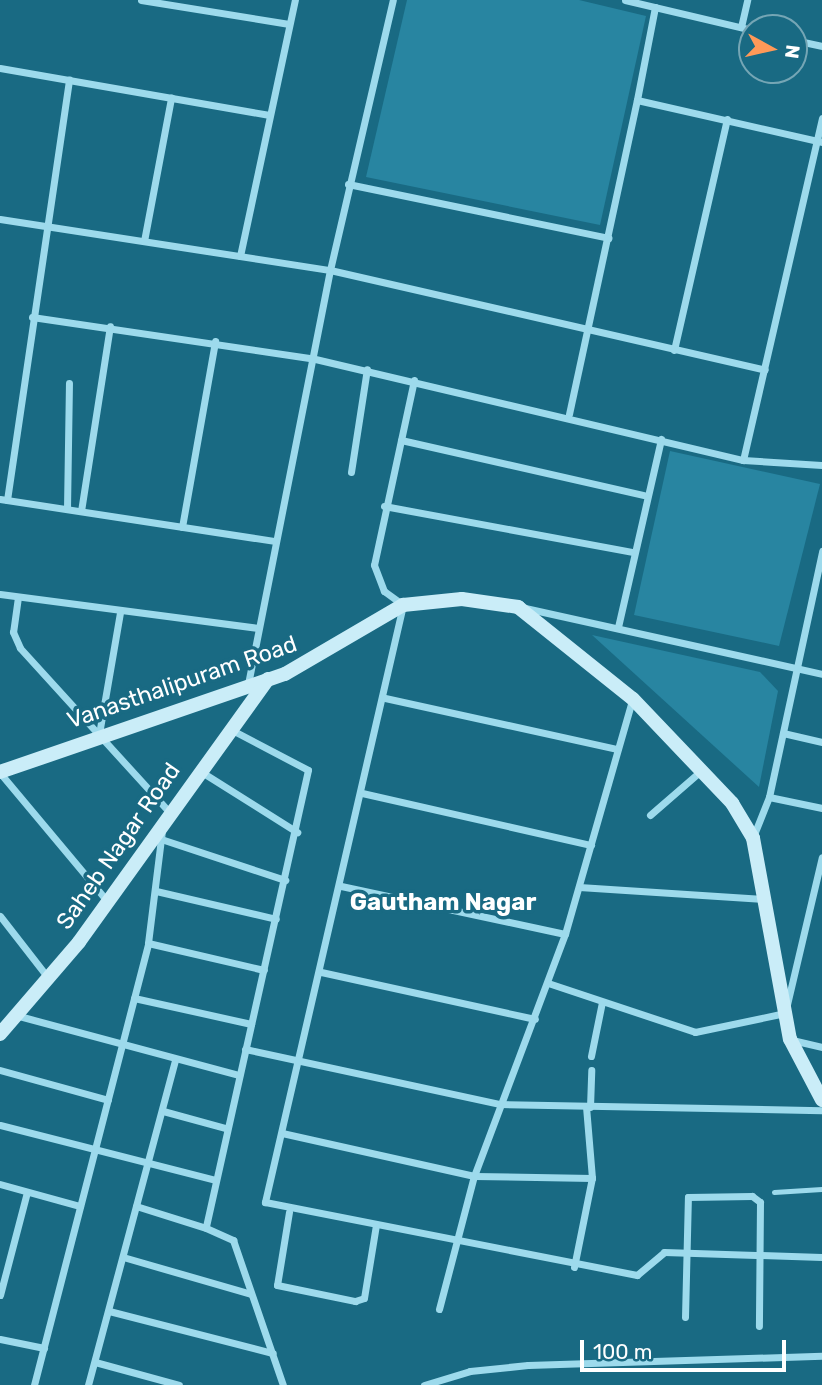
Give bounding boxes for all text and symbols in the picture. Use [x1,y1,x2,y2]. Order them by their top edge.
north arrow [738,14,808,84]
text: N [780,43,805,60]
street label: Vanasthalipuram Road [64,630,300,734]
street label: Saheb Nagar Road [50,757,186,935]
district label: Gautham Nagar [350,889,536,917]
scale bar [584,1326,790,1370]
text: 100 m [593,1339,652,1364]

